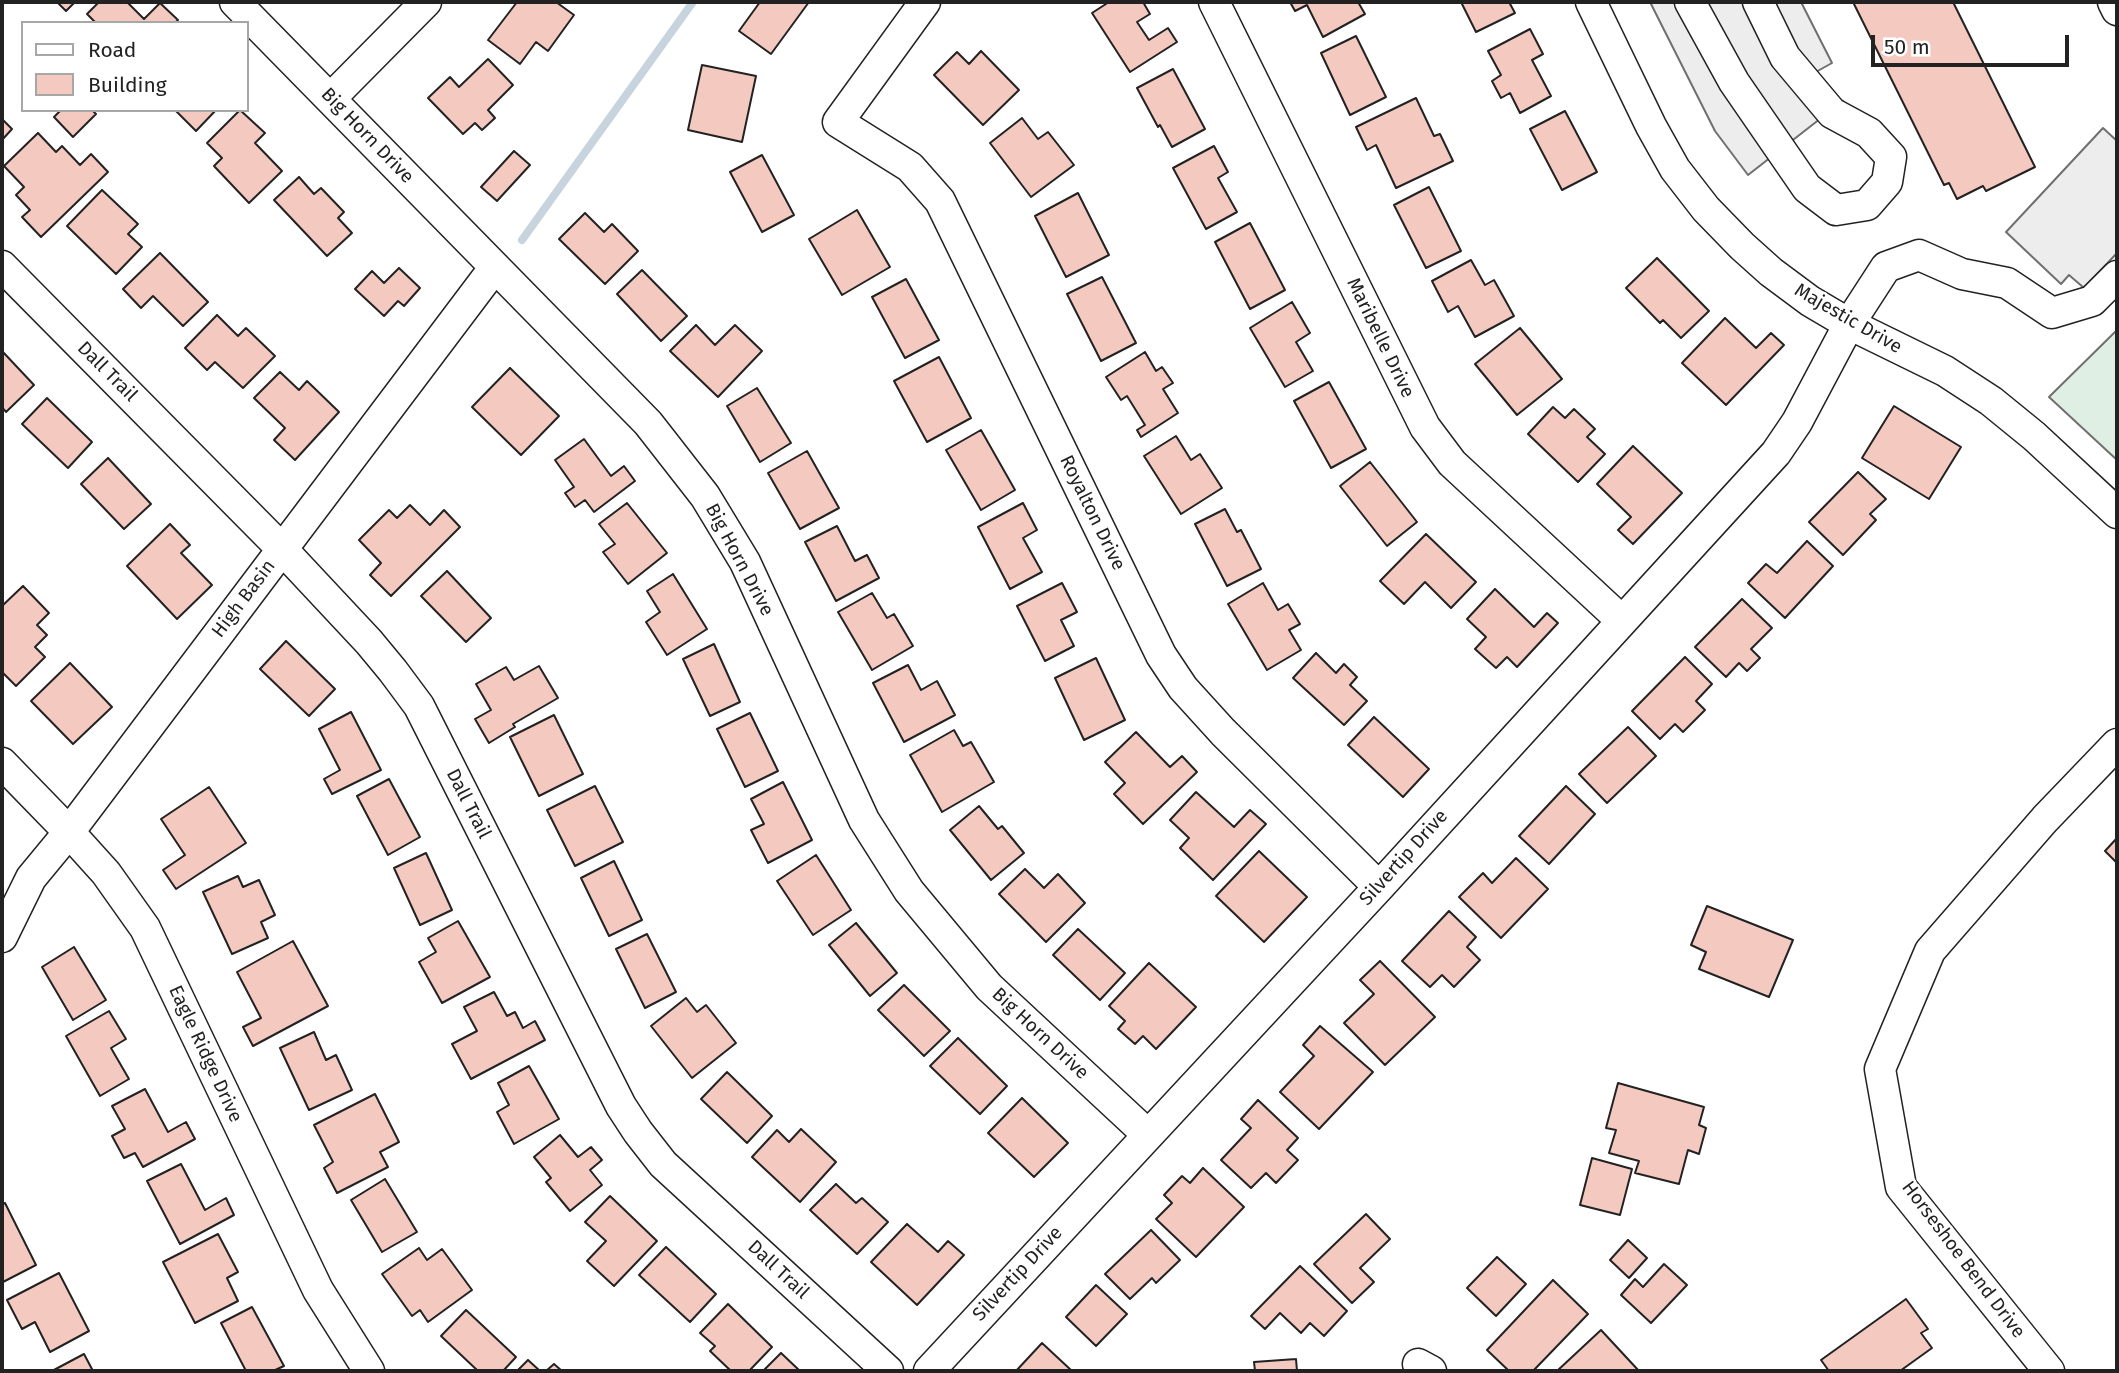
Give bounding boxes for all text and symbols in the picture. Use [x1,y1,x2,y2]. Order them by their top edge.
legend [21,21,248,112]
scale bar [1874,21,2072,65]
text: 50 m [1884,34,1930,60]
text: Road [88,37,136,63]
text: Building [88,72,167,98]
street label: Big Horn Drive [316,84,418,188]
street label: Maribelle Drive [1341,274,1419,402]
street label: Majestic Drive [1790,279,1906,359]
street label: Dall Trail [72,337,142,407]
street label: Royalton Drive [1054,452,1130,574]
street label: Big Horn Drive [700,500,778,620]
street label: High Basin [207,556,281,642]
street label: Dall Trail [441,765,495,843]
street label: Silvertip Drive [1355,805,1453,911]
street label: Eagle Ridge Drive [163,982,247,1126]
street label: Big Horn Drive [987,983,1093,1085]
street label: Horseshoe Bend Drive [1896,1177,2030,1343]
street label: Silvertip Drive [968,1222,1068,1326]
street label: Dall Trail [743,1236,813,1304]

